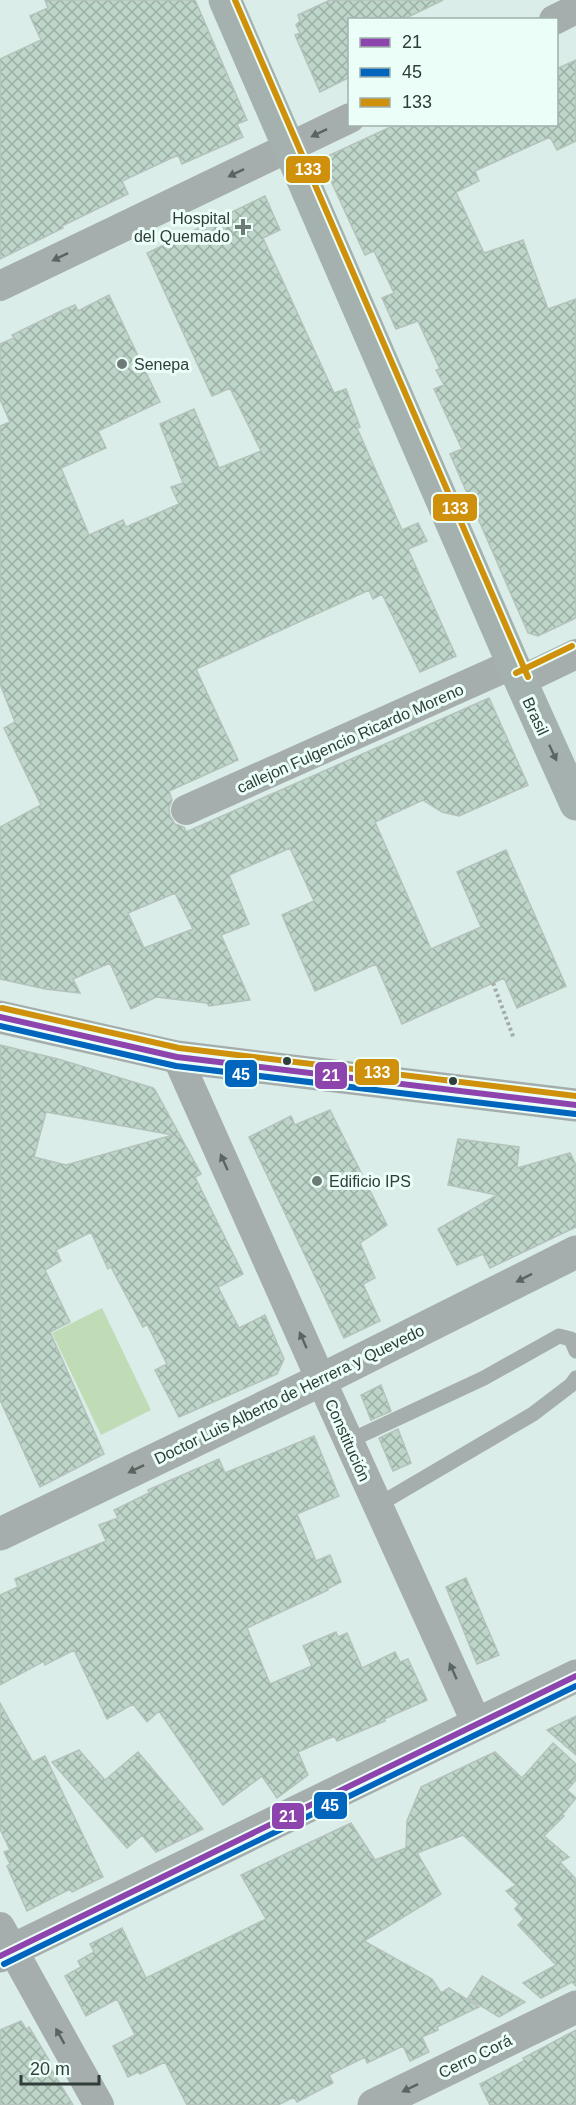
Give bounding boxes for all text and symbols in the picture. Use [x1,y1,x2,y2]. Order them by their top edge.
legend [348,18,558,126]
text: 21 [402,32,422,52]
text: 45 [402,62,422,82]
text: 133 [402,92,432,112]
one-way arrow [310,128,327,137]
line badge: 133 [285,155,331,184]
text: 133 [295,161,321,178]
one-way arrow [227,168,244,177]
place label: Hospital del Quemado [134,210,230,245]
marker: Hospital del Quemado [234,218,252,236]
one-way arrow [51,253,68,262]
place label: Senepa [134,356,189,373]
marker: Senepa [115,357,129,371]
line badge: 133 [432,493,478,522]
text: 133 [442,500,468,517]
street label: callejon Fulgencio Ricardo Moreno [234,681,466,796]
street label: Brasil [519,694,552,738]
one-way arrow [548,745,558,763]
unlabelled marker [281,1055,293,1067]
line badge: 133 [354,1058,400,1086]
line badge: 45 [224,1059,258,1088]
line badge: 21 [314,1061,348,1090]
text: 133 [364,1064,390,1081]
text: 45 [232,1066,250,1083]
text: 21 [322,1067,340,1084]
unlabelled marker [447,1075,459,1087]
one-way arrow [219,1153,228,1171]
place label: Edificio IPS [329,1173,411,1190]
marker: Edificio IPS [310,1174,324,1188]
one-way arrow [515,1274,532,1283]
street label: Doctor Luis Alberto de Herrera y Quevedo [152,1321,427,1467]
one-way arrow [299,1332,308,1349]
street label: Constitución [322,1397,373,1484]
one-way arrow [127,1465,144,1474]
one-way arrow [449,1662,458,1679]
line badge: 45 [313,1791,348,1820]
text: 45 [321,1797,339,1814]
line badge: 21 [271,1802,305,1830]
text: 21 [279,1808,297,1825]
one-way arrow [55,2028,66,2044]
street label: Cerro Corá [436,2031,515,2081]
scale bar [21,2048,99,2086]
text: 20 m [30,2059,70,2079]
one-way arrow [401,2083,418,2092]

